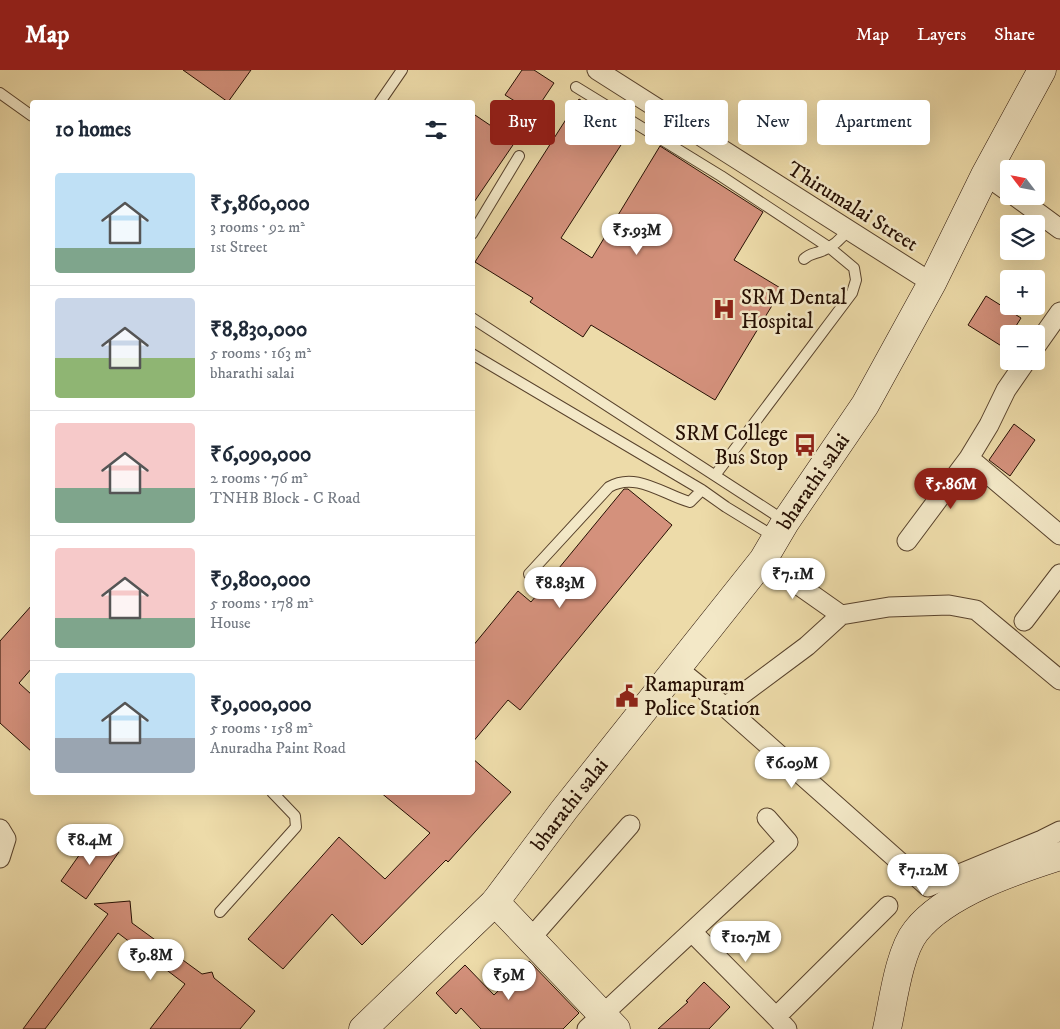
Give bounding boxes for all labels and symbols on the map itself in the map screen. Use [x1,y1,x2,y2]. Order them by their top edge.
street label: Thirumalai Street [782,156,923,258]
north arrow [1000,160,1045,205]
pin: ₹5.93M [596,214,678,256]
place label: SRM Dental Hospital [741,285,848,335]
hospital icon: SRM Dental Hospital [711,296,737,322]
place label: SRM College Bus Stop [675,421,788,471]
street label: bharathi salai [772,429,856,534]
bus stop icon: SRM College Bus Stop [792,432,818,458]
pin: ₹5.86M [910,468,992,510]
pin: ₹7.1M [758,558,828,600]
pin: ₹8.83M [519,566,601,609]
place label: Ramapuram Police Station [644,672,760,722]
public building icon: Ramapuram Police Station [614,683,640,709]
pin: ₹6.09M [751,746,833,789]
street label: bharathi salai [526,753,614,856]
pin: ₹8.4M [55,824,125,866]
pin: ₹7.12M [882,854,964,896]
pin: ₹10.7M [705,920,787,963]
pin: ₹9.8M [116,938,186,981]
pin: ₹9M [485,958,533,1001]

